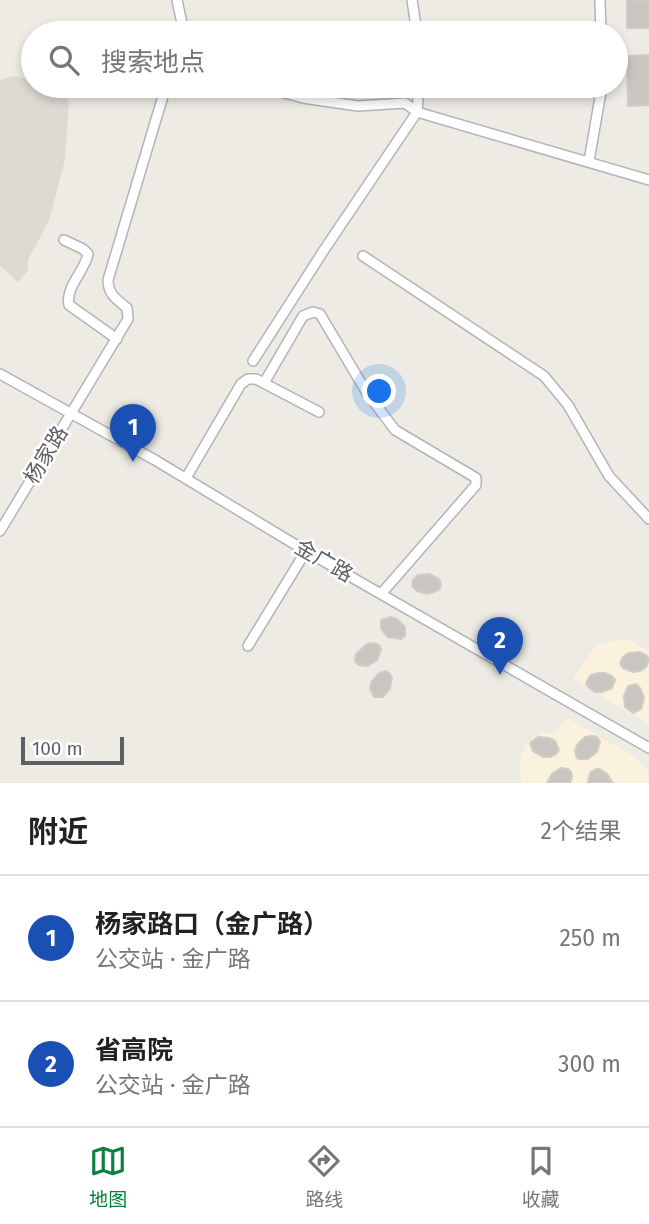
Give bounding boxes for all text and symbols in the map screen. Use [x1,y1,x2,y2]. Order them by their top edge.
search box [21,21,628,98]
icon: search [45,41,83,79]
text: 搜索地点 [101,47,205,78]
your location [362,374,396,408]
pin: 1 [110,404,156,462]
street label: 杨家路 [19,421,73,489]
street label: 金广路 [290,534,358,588]
pin: 2 [477,617,523,675]
scale bar [21,734,124,766]
text: 100 m [32,737,83,760]
text: 附近 [28,814,88,850]
text: 2个结果 [541,817,621,845]
text: 杨家路口（金广路） [95,909,329,940]
text: 1 [46,924,56,952]
text: 250 m [559,924,621,952]
text: 公交站 · 金广路 [95,945,251,973]
text: 省高院 [95,1035,173,1066]
text: 2 [45,1050,57,1078]
text: 300 m [558,1050,621,1078]
text: 公交站 · 金广路 [95,1071,251,1099]
tab: 地图 [89,1142,127,1211]
tab: 路线 [305,1142,344,1211]
tab: 收藏 [522,1142,560,1211]

